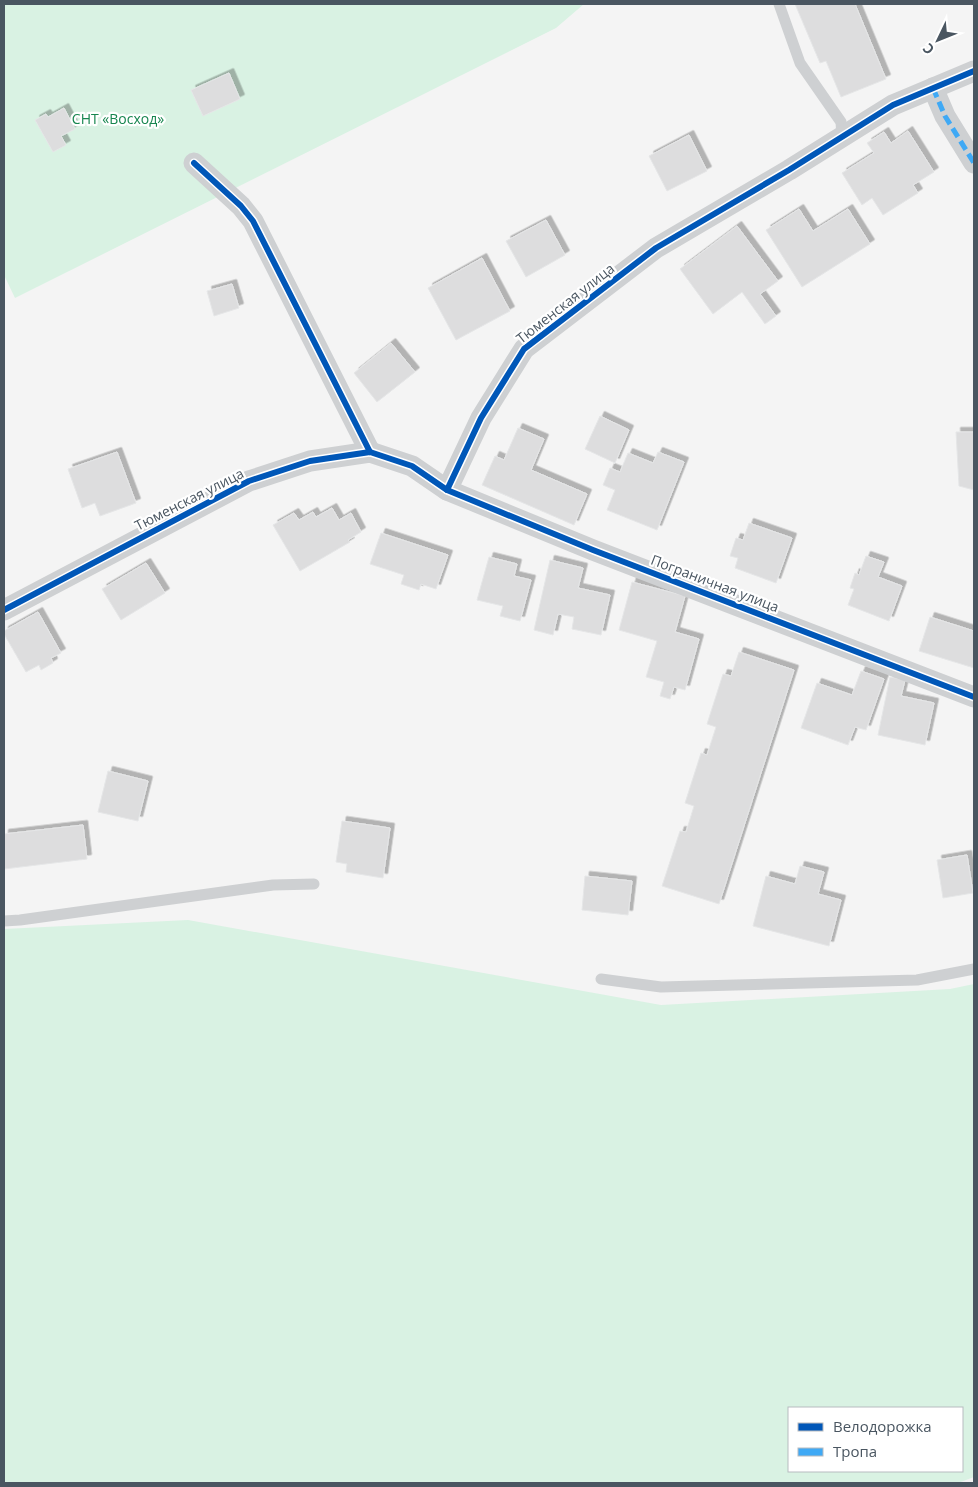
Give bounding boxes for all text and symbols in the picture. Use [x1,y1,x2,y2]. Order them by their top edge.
north arrow [913,15,963,65]
text: С [918,39,938,59]
park label: СНТ «Восход» [72,109,164,128]
street label: Тюменская улица [512,259,618,347]
street label: Тюменская улица [131,463,247,535]
street label: Пограничная улица [648,550,782,616]
legend [788,1407,963,1472]
text: Велодорожка [833,1416,932,1436]
text: Тропа [833,1441,877,1461]

